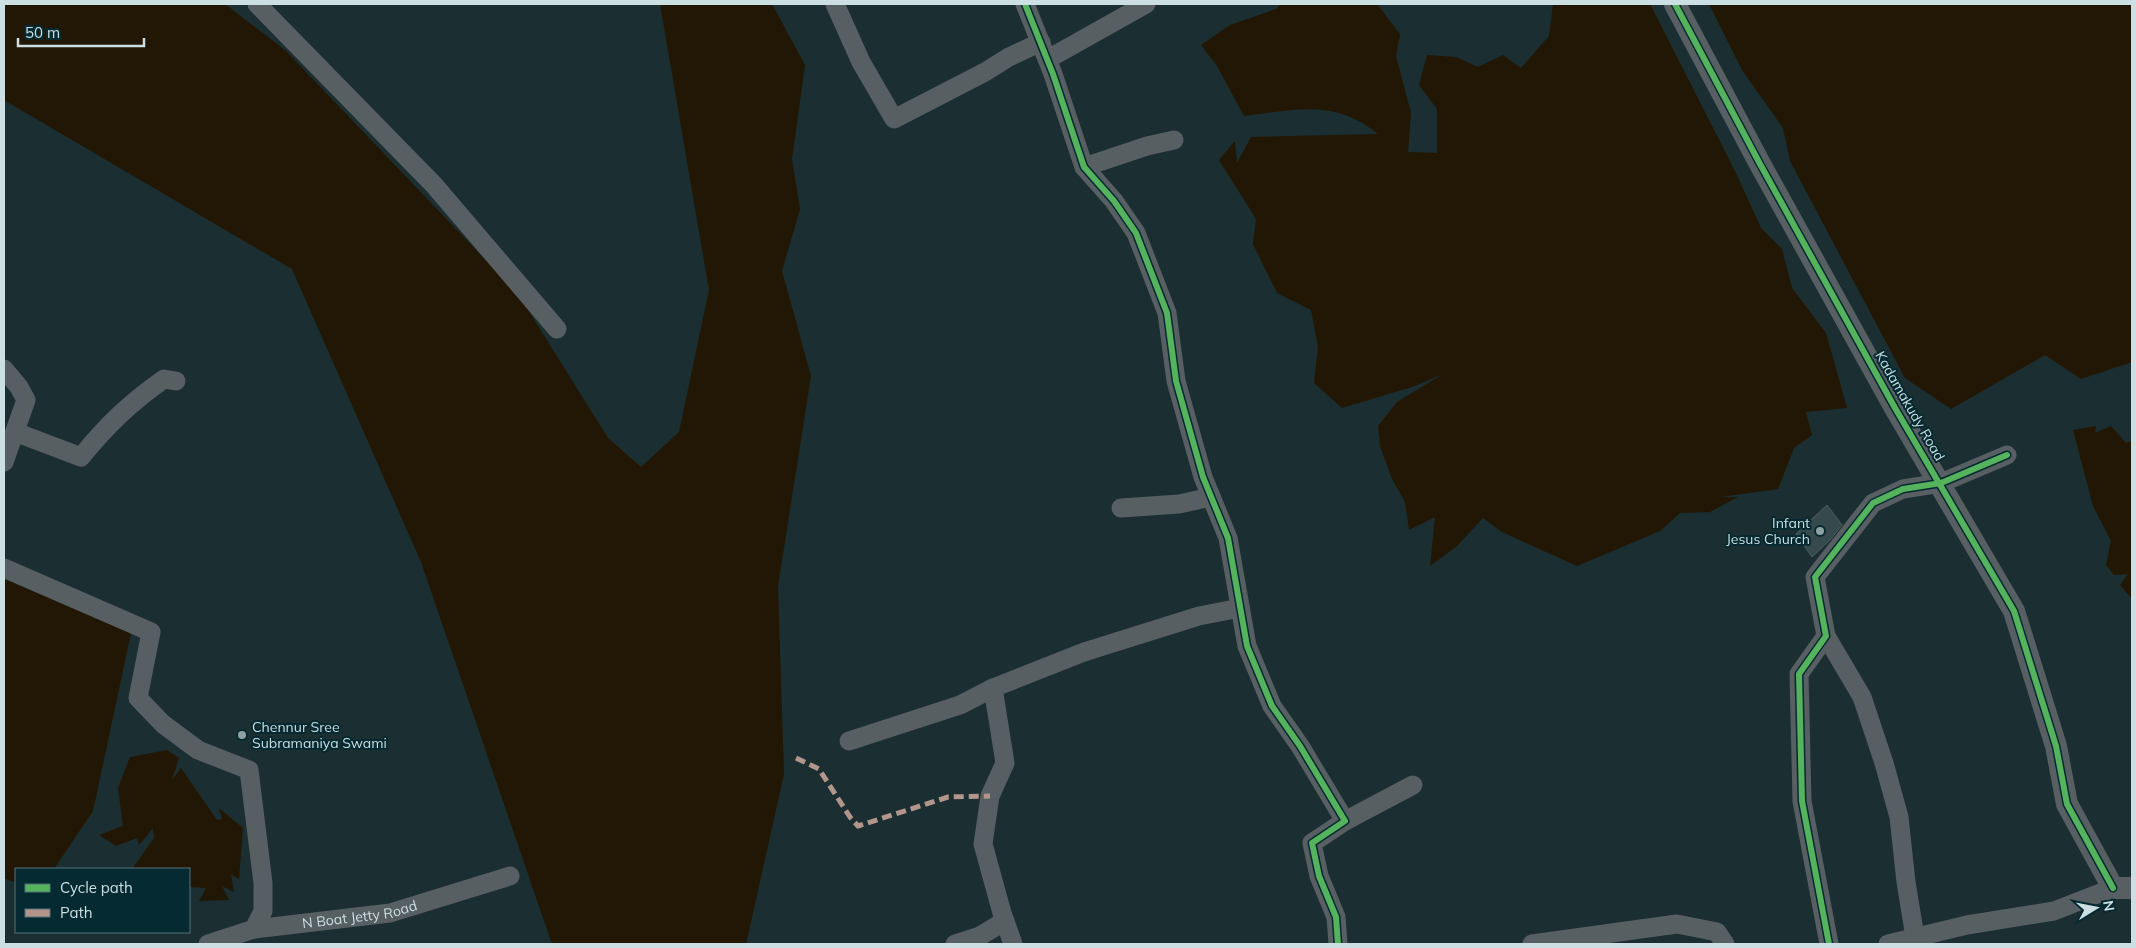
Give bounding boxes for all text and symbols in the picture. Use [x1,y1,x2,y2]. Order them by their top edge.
scale bar [18,15,144,47]
text: 50 m [25,23,60,42]
street label: Kadamakudy Road [1871,348,1949,464]
place label: Infant Jesus Church [1726,514,1810,548]
marker: Infant Jesus Church [1814,525,1826,537]
place label: Chennur Sree Subramaniya Swami [252,718,387,752]
marker: Chennur Sree Subramaniya Swami [236,729,248,741]
legend [15,868,190,933]
text: Cycle path [60,878,133,897]
north arrow [2071,883,2121,933]
street label: N Boat Jetty Road [301,896,419,932]
text: N [2099,899,2119,913]
text: Path [60,903,92,922]

